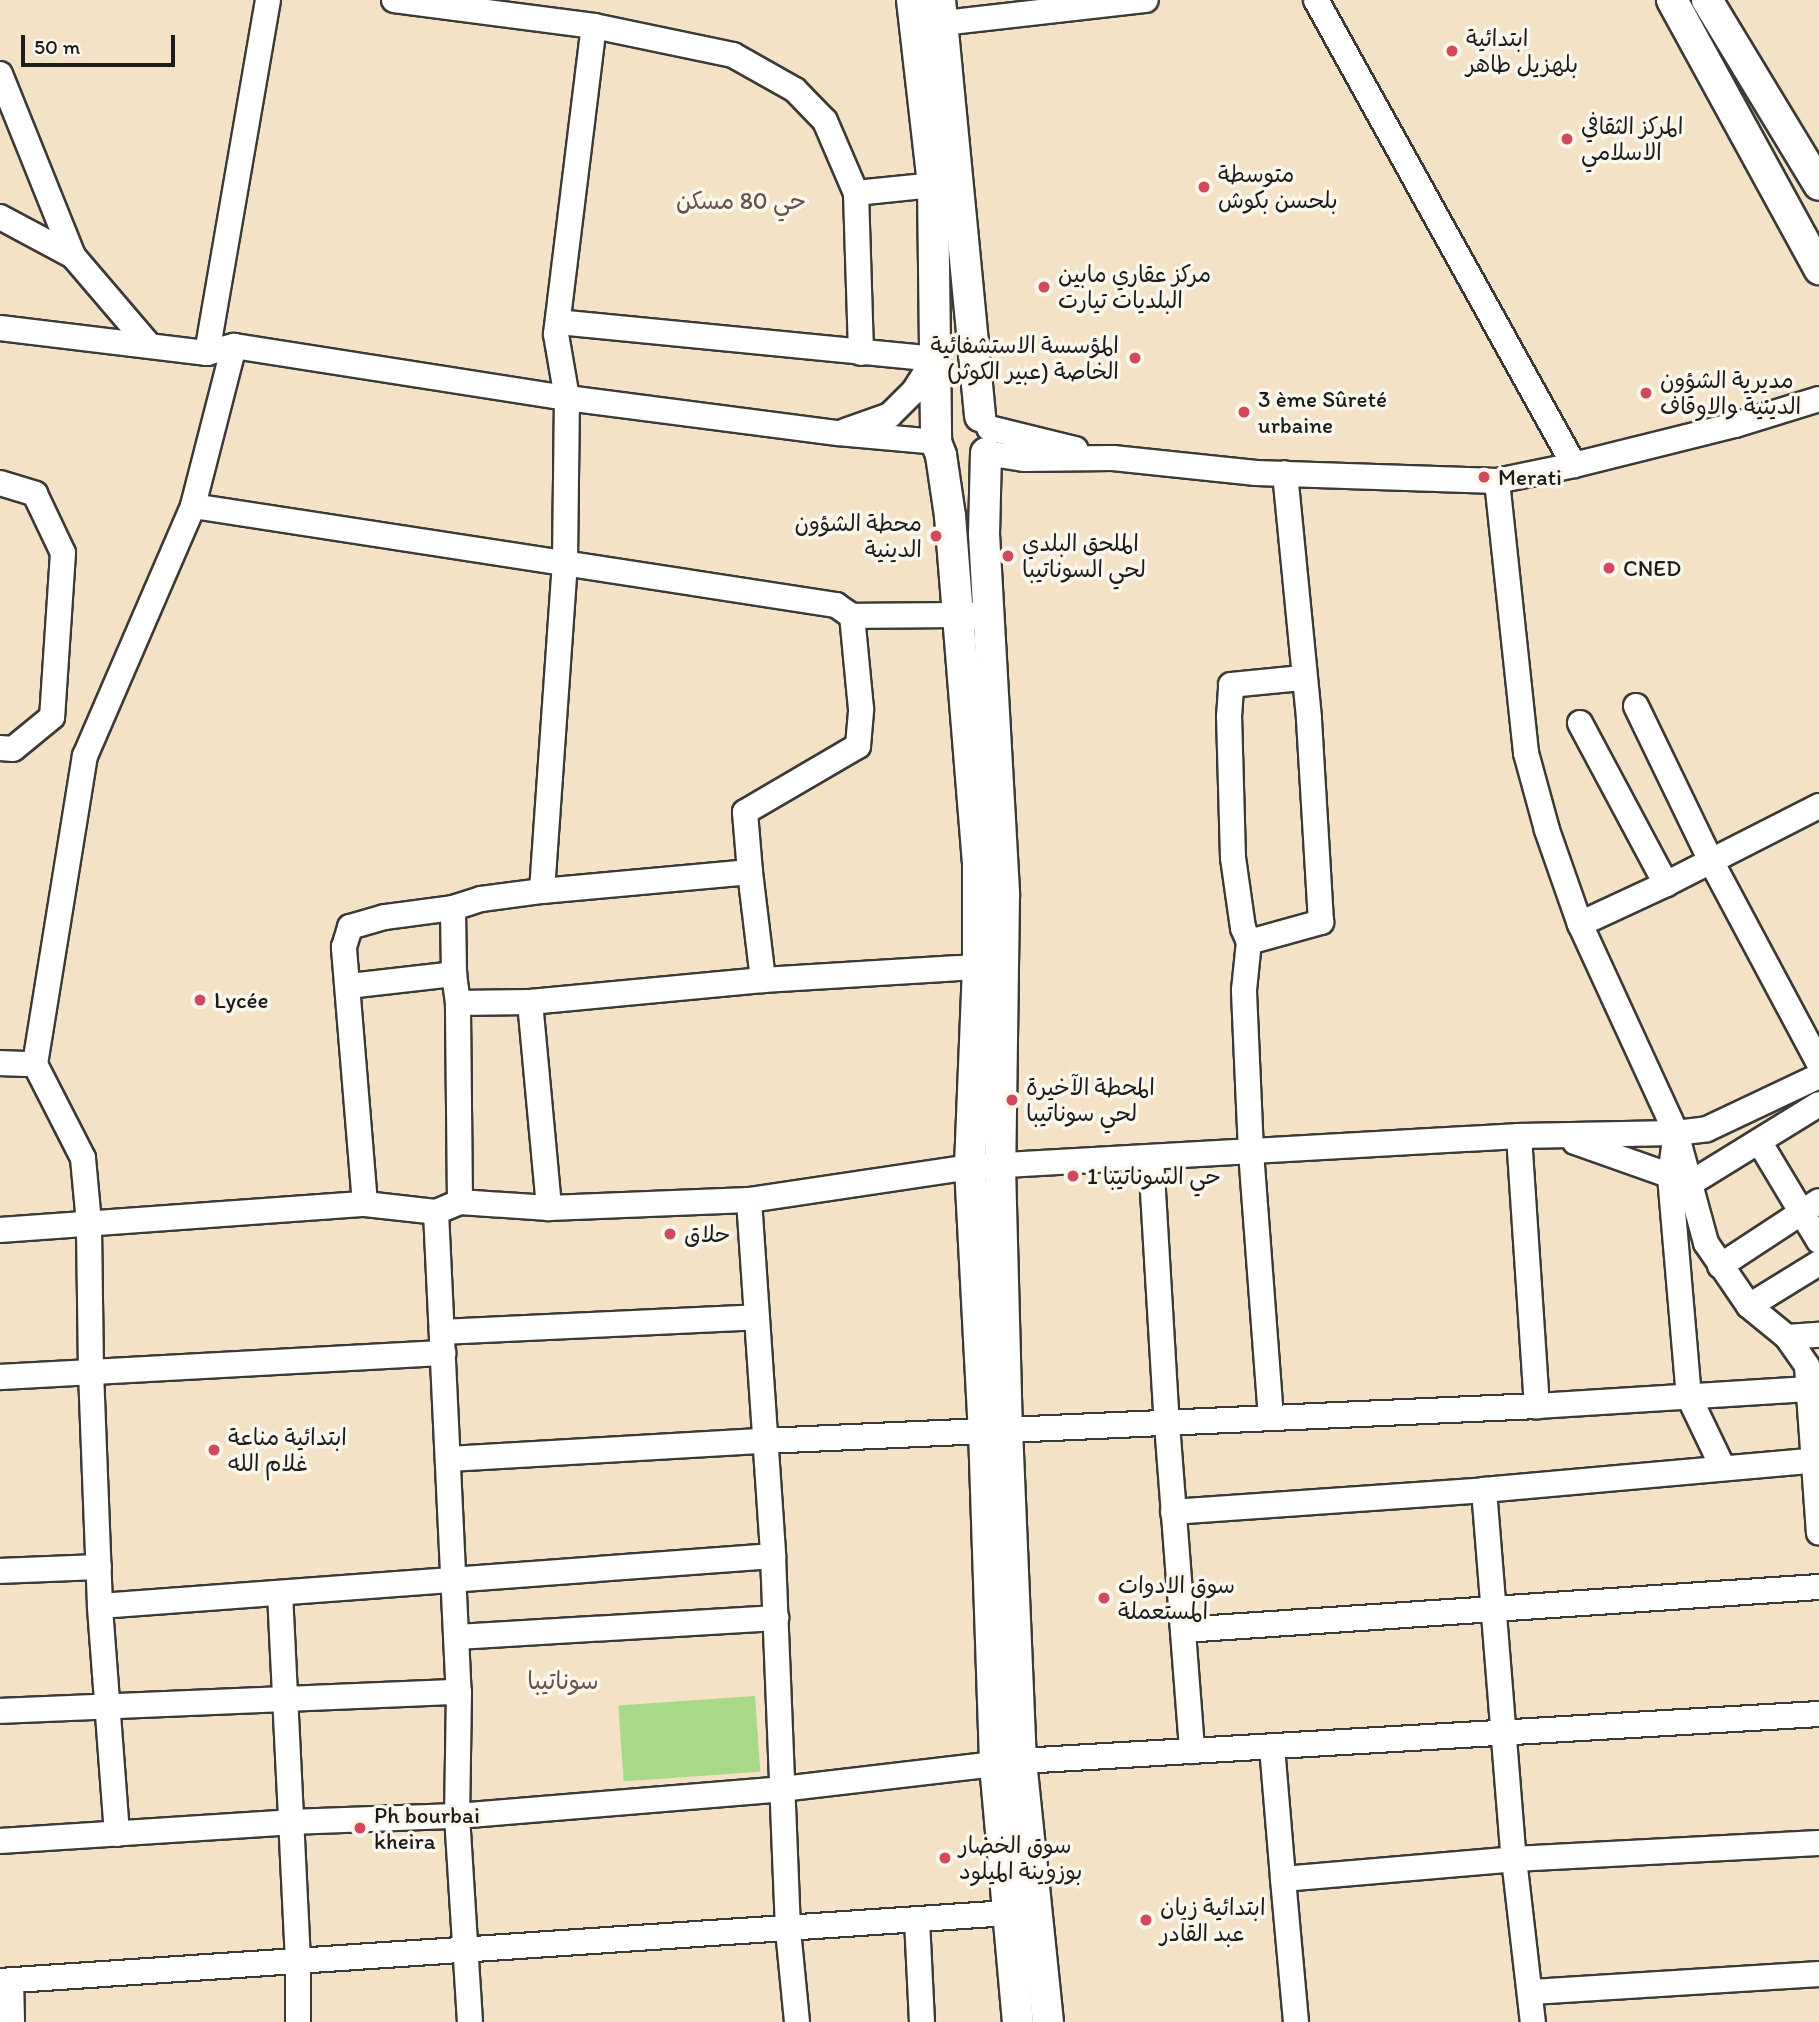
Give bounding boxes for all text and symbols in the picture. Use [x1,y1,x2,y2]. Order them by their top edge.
scale bar [24,21,178,65]
place label: ابتدائية بلهزيل طاهر [1466,24,1578,78]
text: 50 m [34,34,80,59]
marker: ابتدائية بلهزيل طاهر [1444,43,1460,59]
place label: المركز الثقافي الاسلامي [1581,112,1683,166]
marker: المركز الثقافي الاسلامي [1559,131,1575,147]
place label: متوسطة بلحسن بكوش [1218,160,1338,214]
marker: متوسطة بلحسن بكوش [1196,179,1212,195]
district label: حي 80 مسكن [676,187,806,215]
place label: مركز عقاري مابين البلديات تيارت [1058,260,1211,314]
marker: مركز عقاري مابين البلديات تيارت [1036,279,1052,295]
place label: المؤسسة الاستشفائية الخاصة (عبير الكوثر) [931,331,1119,385]
marker: المؤسسة الاستشفائية الخاصة (عبير الكوثر) [1125,348,1145,368]
place label: مديرية الشؤون الدينية والاوقاف [1660,366,1801,420]
place label: 3 ème Sûreté urbaine [1258,385,1387,439]
marker: مديرية الشؤون الدينية والاوقاف [1638,385,1654,401]
marker: 3 ème Sûreté urbaine [1236,404,1252,420]
place label: Merati [1498,463,1562,491]
marker: Merati [1476,469,1492,485]
place label: محطة الشؤون الدينية [794,509,922,563]
marker: محطة الشؤون الدينية [928,528,944,544]
place label: الملحق البلدي لحي السوناتيبا [1022,529,1146,583]
marker: الملحق البلدي لحي السوناتيبا [1000,548,1016,564]
place label: CNED [1623,554,1681,582]
marker: CNED [1601,560,1617,576]
place label: Lycée [214,986,268,1014]
marker: Lycée [192,992,208,1008]
place label: المحطة الآخيرة لحي سوناتيبا [1026,1073,1155,1127]
marker: المحطة الآخيرة لحي سوناتيبا [1004,1092,1020,1108]
place label: حي السوناتيبا 1 [1087,1162,1221,1190]
marker: حي السوناتيبا 1 [1065,1168,1081,1184]
place label: حلاق [684,1220,731,1248]
marker: حلاق [662,1226,678,1242]
place label: ابتدائية مناعة غلام الله [228,1423,347,1477]
marker: ابتدائية مناعة غلام الله [206,1442,222,1458]
place label: سوق الادوات المستعملة [1118,1571,1235,1625]
marker: سوق الادوات المستعملة [1096,1590,1112,1606]
district label: سوناتيبا [527,1667,599,1695]
place label: Ph bourbai kheira [374,1801,480,1855]
marker: Ph bourbai kheira [352,1820,368,1836]
place label: سوق الخضار بوزوينة الميلود [959,1831,1083,1885]
marker: سوق الخضار بوزوينة الميلود [937,1850,953,1866]
place label: ابتدائية زيان عبد القادر [1160,1893,1266,1947]
marker: ابتدائية زيان عبد القادر [1138,1912,1154,1928]

